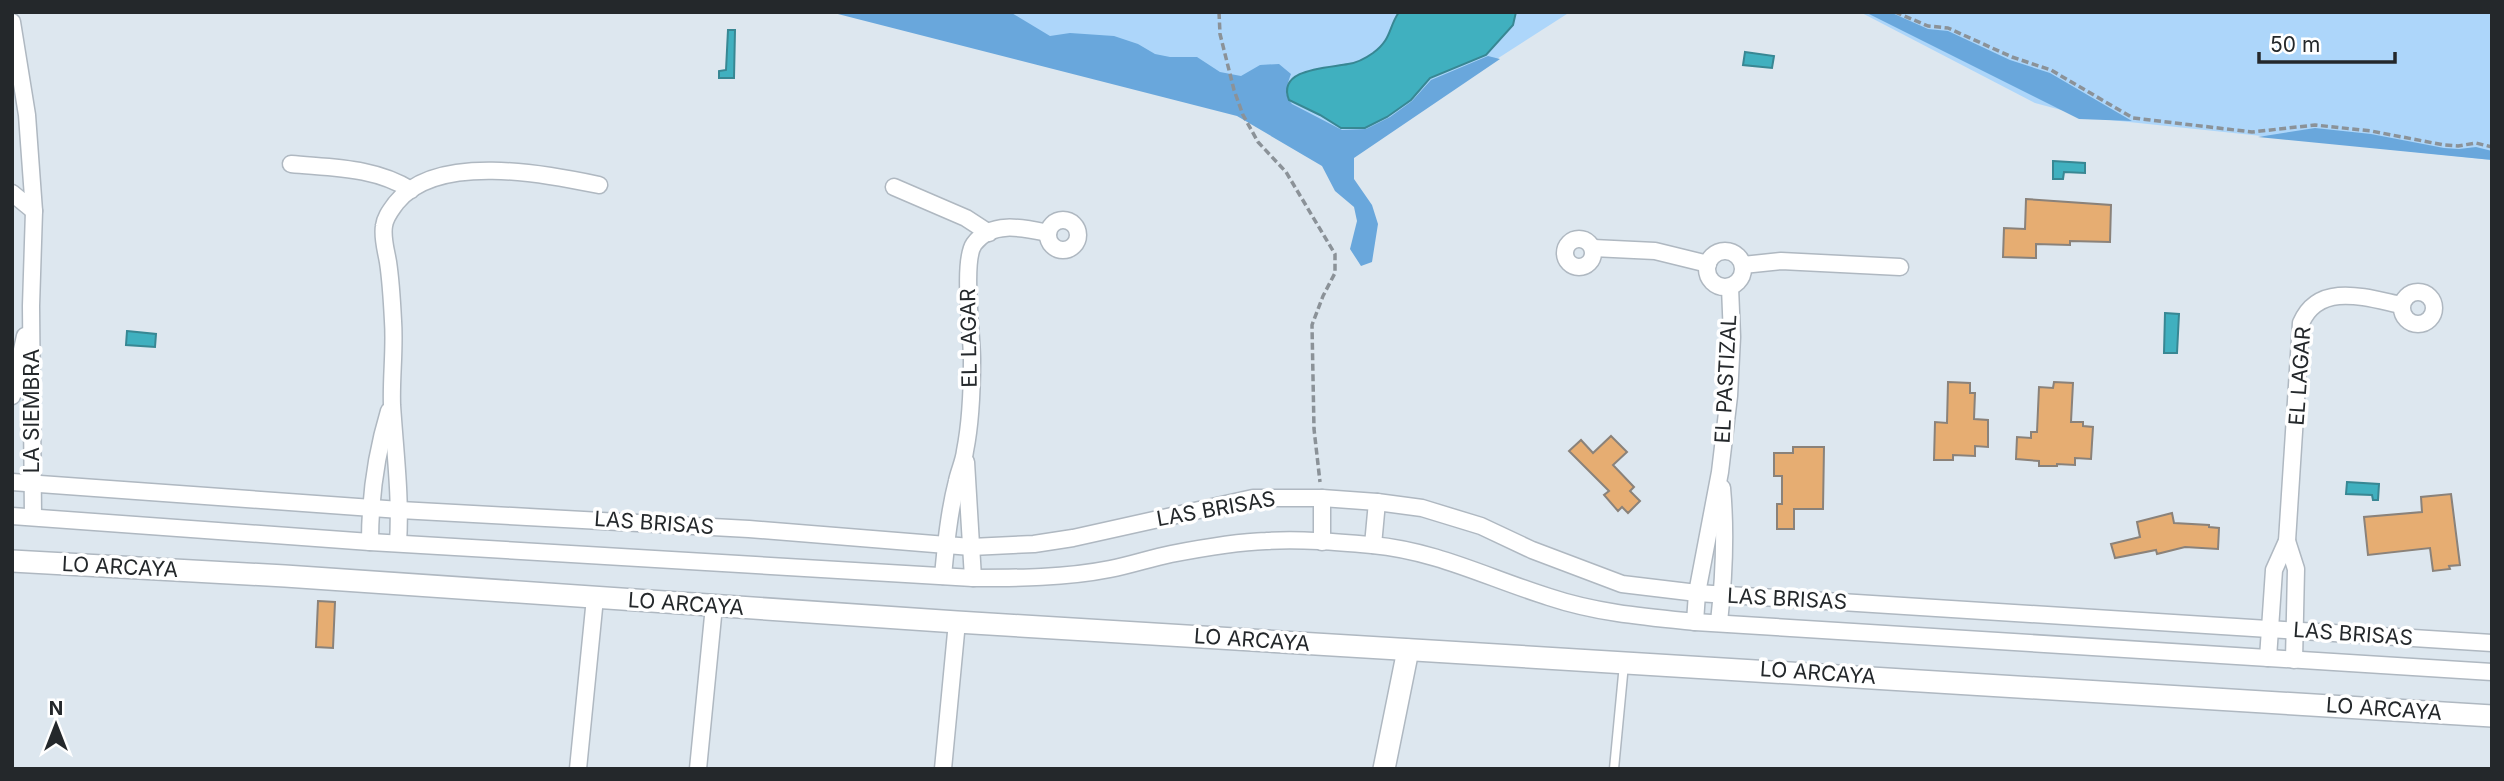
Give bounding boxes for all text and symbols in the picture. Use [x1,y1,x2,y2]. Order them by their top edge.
scale bar [2259,21,2396,65]
text: 50 m [2270,32,2320,57]
street label: EL LAGAR [955,288,982,388]
street label: EL PASTIZAL [1710,314,1741,444]
street label: EL LAGAR [2284,326,2315,426]
street label: LA SIEMBRA [19,349,44,473]
street label: LAS BRISAS [1155,486,1277,531]
street label: LAS BRISAS [593,506,715,539]
street label: LO ARCAYA [61,551,179,582]
street label: LAS BRISAS [1726,583,1848,614]
street label: LO ARCAYA [627,587,745,620]
street label: LAS BRISAS [2292,617,2414,650]
street label: LO ARCAYA [1193,623,1311,656]
street label: LO ARCAYA [1759,656,1877,689]
north arrow [21,690,91,760]
street label: LO ARCAYA [2325,692,2443,725]
text: N [49,697,63,720]

